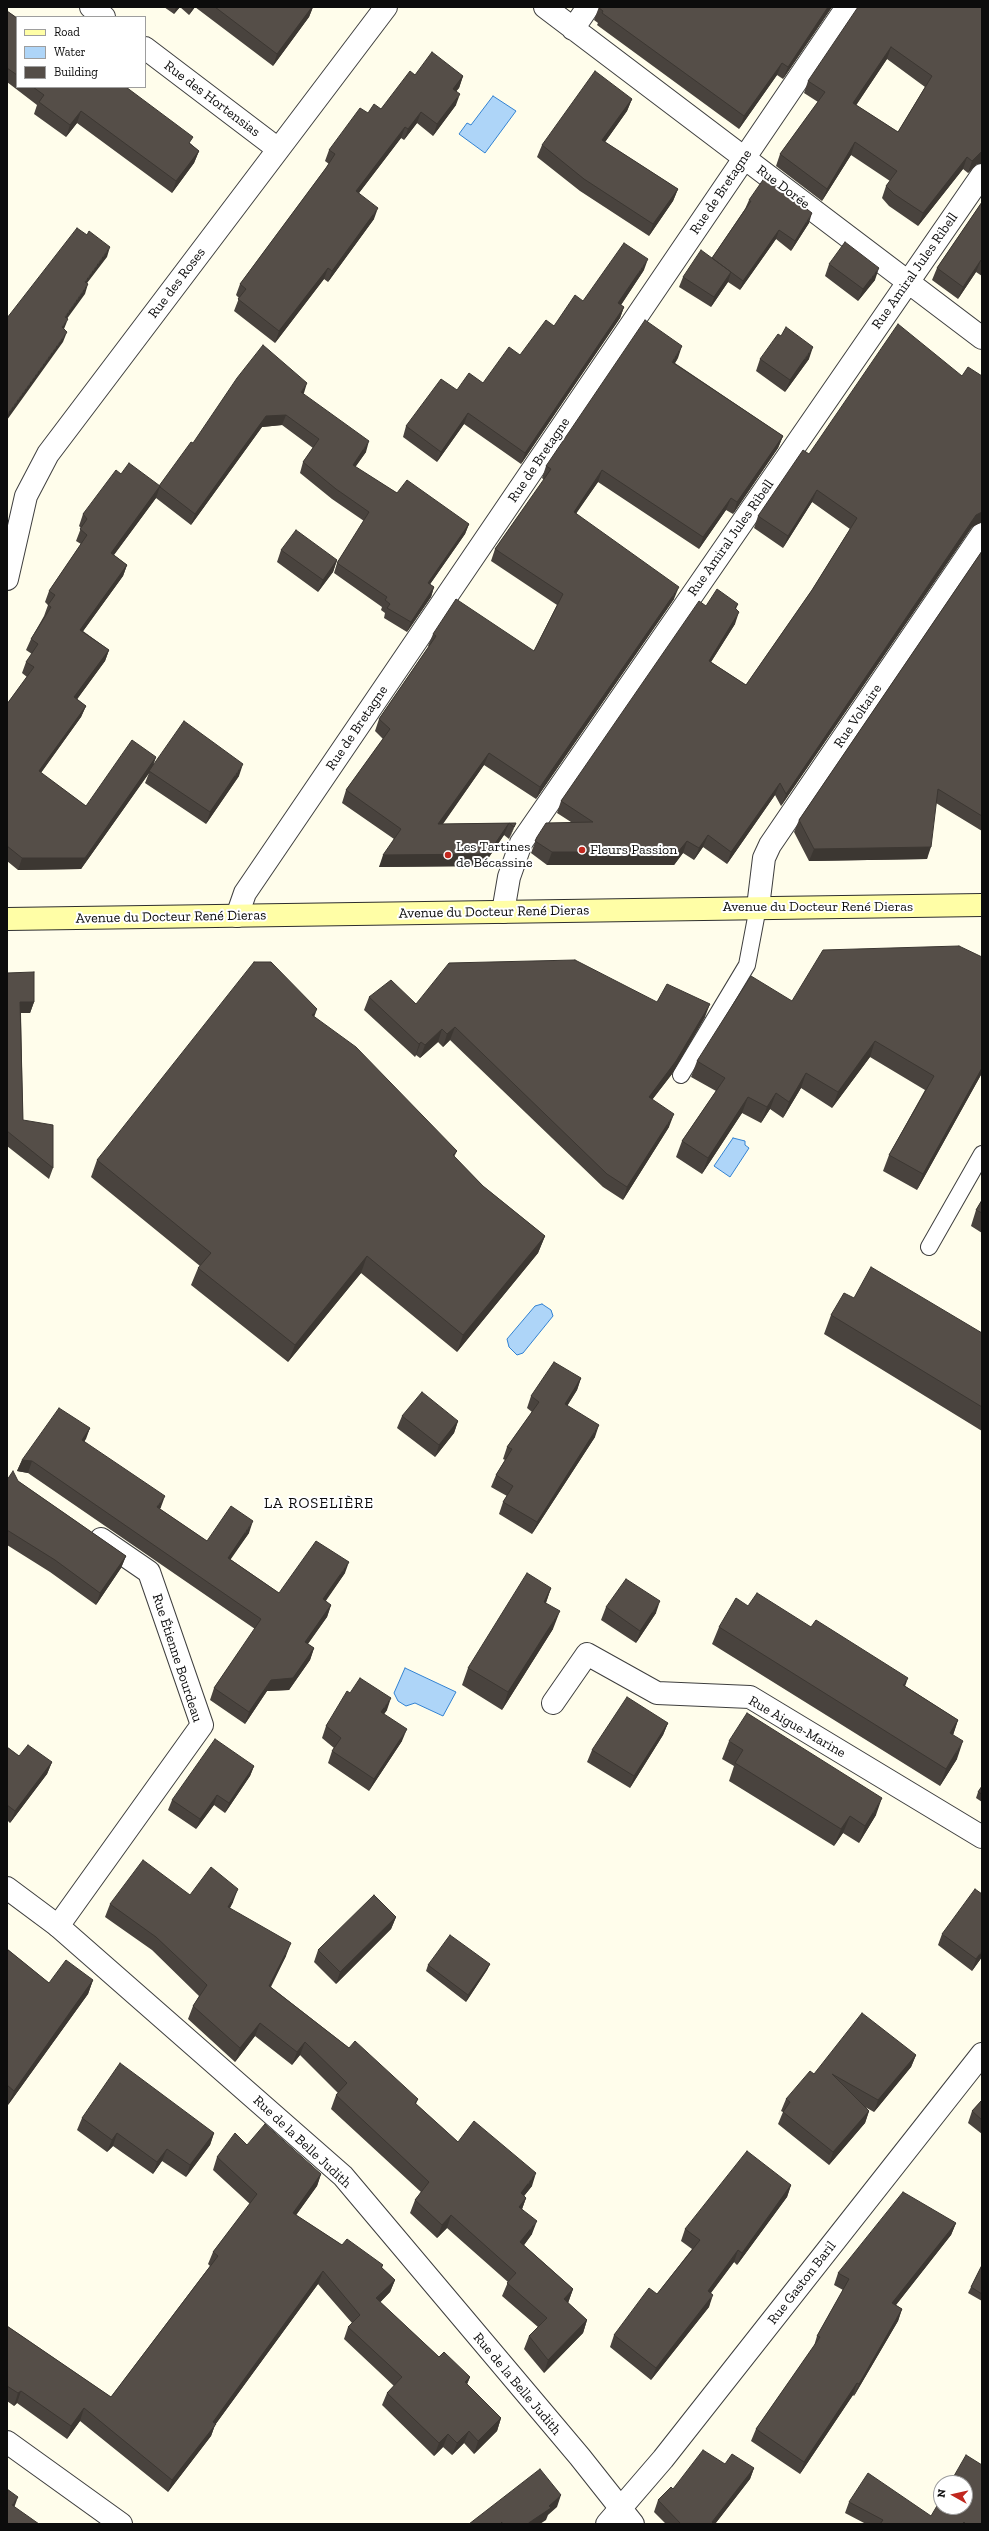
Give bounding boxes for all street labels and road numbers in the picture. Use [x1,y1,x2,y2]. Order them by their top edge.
street label: Rue des Hortensias [161,57,263,141]
street label: Rue de Bretagne [686,146,756,238]
street label: Rue Dorée [753,162,813,212]
street label: Rue Amiral Jules Ribell [868,209,962,333]
street label: Rue des Roses [145,244,209,322]
street label: Rue de Bretagne [504,414,574,506]
street label: Rue Amiral Jules Ribell [684,476,778,600]
street label: Rue Voltaire [830,681,886,751]
street label: Rue de Bretagne [322,682,392,774]
street label: Avenue du Docteur René Dieras [723,899,913,915]
street label: Avenue du Docteur René Dieras [399,902,589,922]
street label: Avenue du Docteur René Dieras [76,907,266,927]
street label: Rue Étienne Bourdeau [148,1592,206,1724]
street label: Rue Aigue-Marine [745,1692,849,1762]
street label: Rue de la Belle Judith [249,2092,355,2192]
street label: Rue Gaston Baril [764,2238,840,2328]
street label: Rue de la Belle Judith [469,2329,565,2439]

